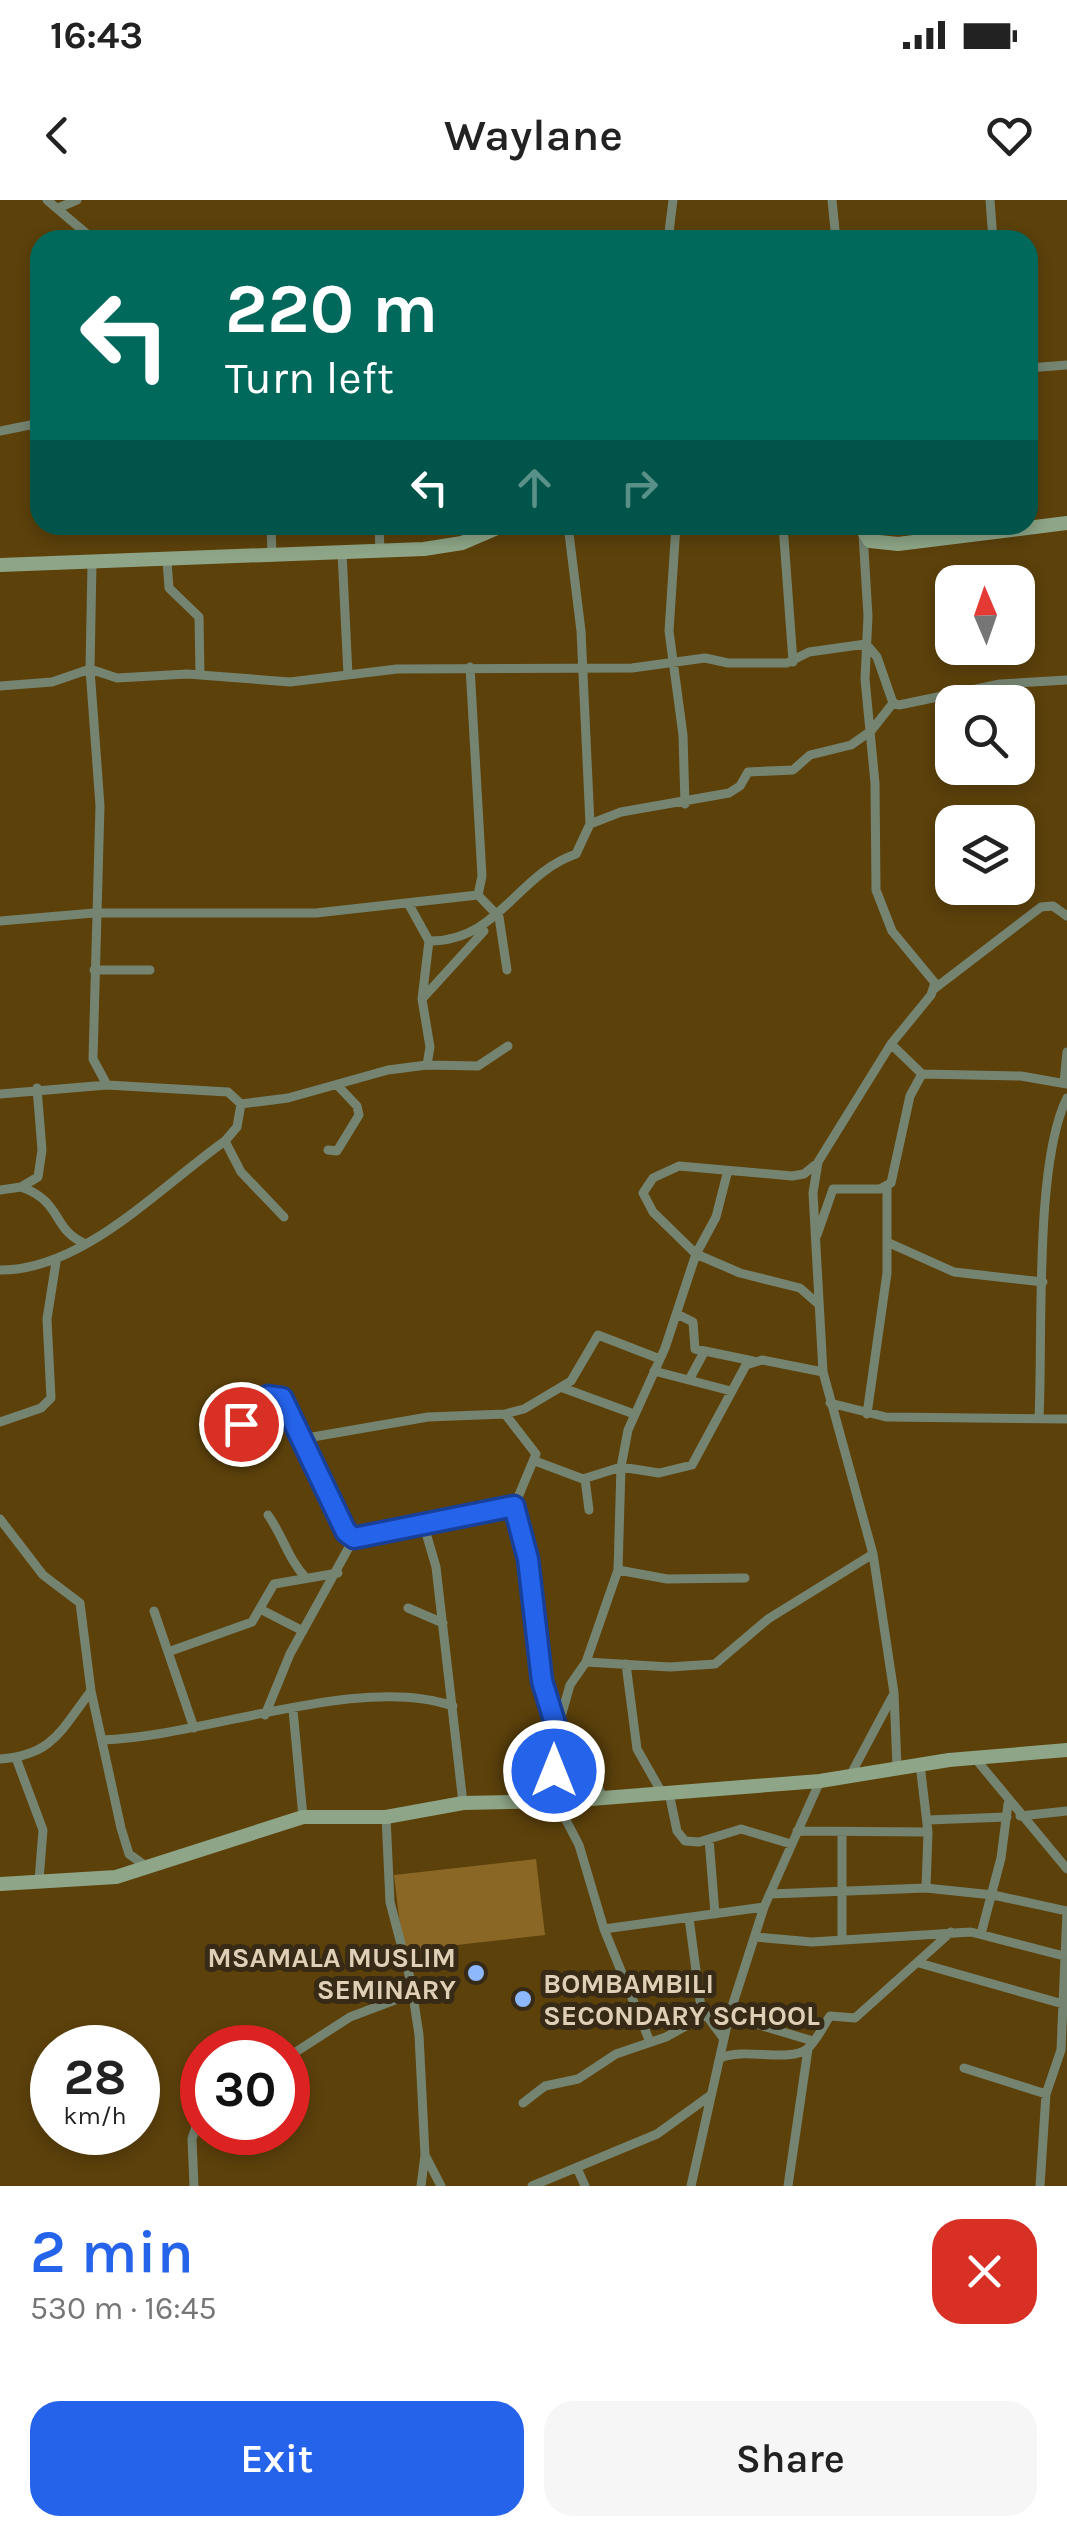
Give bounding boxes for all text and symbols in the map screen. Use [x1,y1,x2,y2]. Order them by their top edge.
text: 16:43 [50,13,143,58]
icon: back [30,108,85,163]
icon: heart [982,108,1037,163]
text: Waylane [444,109,623,161]
text: 220 m [225,268,438,350]
icon: left [60,270,190,400]
text: Turn left [225,352,394,404]
icon: left [402,460,457,515]
icon: ahead [507,460,562,515]
icon: right [612,460,667,515]
north arrow [935,565,1035,665]
map controls [935,565,1035,905]
button: search [935,685,1035,785]
button: layers [935,805,1035,905]
pin [199,1382,284,1467]
icon: arrive [214,1397,269,1452]
position arrow [502,1719,606,1823]
place label: MSAMALA MUSLIM SEMINARY [207,1941,457,2006]
marker: MSAMALA MUSLIM SEMINARY [465,1962,487,1984]
place label: BOMBAMBILI SECONDARY SCHOOL [543,1967,820,2032]
marker: BOMBAMBILI SECONDARY SCHOOL [512,1988,534,2010]
speed limit sign: 30 [180,2025,310,2155]
text: 28 [64,2048,126,2107]
text: km/h [63,2101,127,2130]
text: 2 min [30,2217,194,2287]
button: close [932,2219,1037,2324]
text: 530 m · 16:45 [30,2290,217,2327]
button: Exit [30,2401,524,2516]
button: Share [544,2401,1037,2516]

